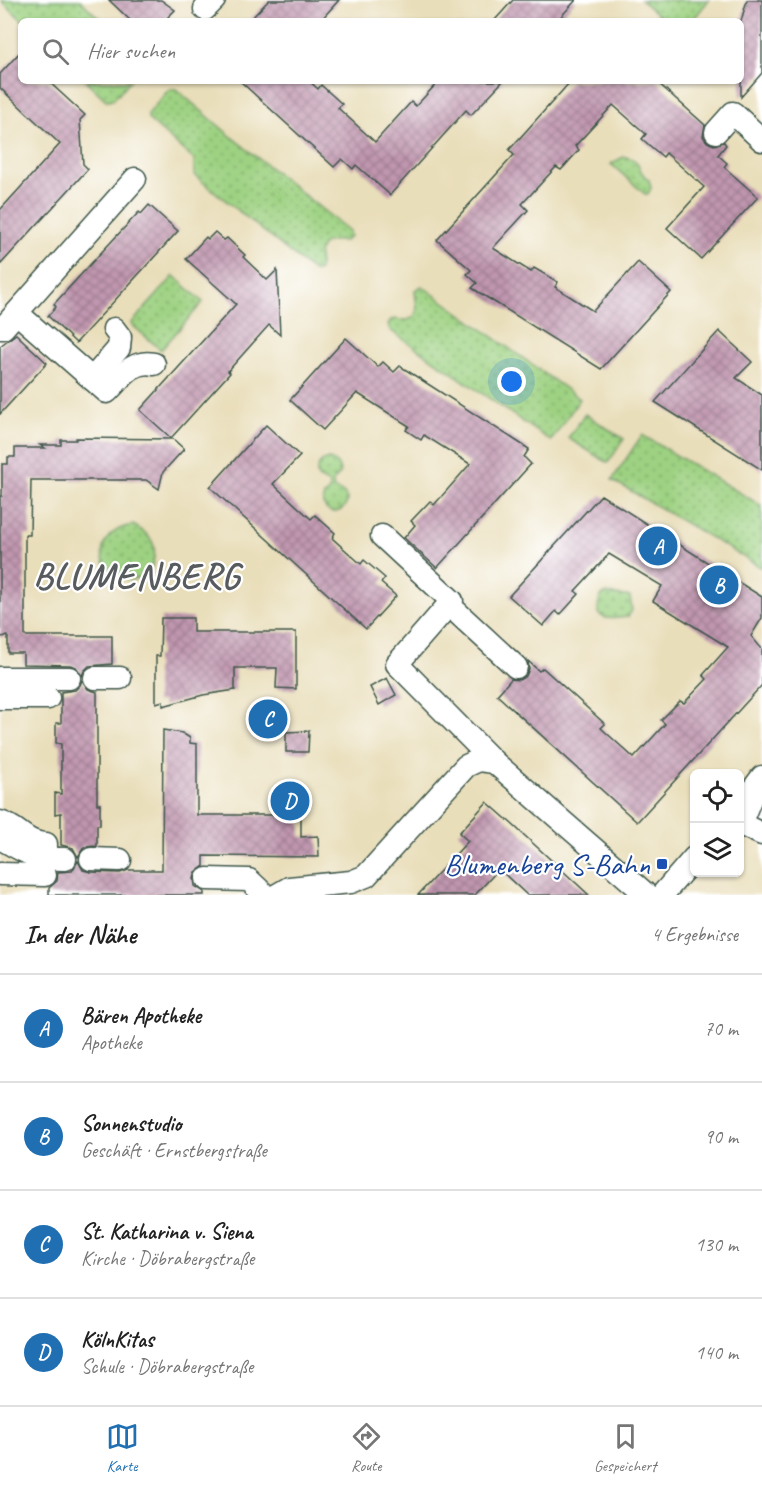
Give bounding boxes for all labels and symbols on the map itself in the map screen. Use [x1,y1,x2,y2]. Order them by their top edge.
your location [497,367,526,396]
pin: A [638,524,678,568]
district label: BLUMENBERG [33,553,244,599]
pin: B [700,562,738,608]
pin: C [248,696,288,742]
pin: D [270,778,310,824]
place label: Blumenberg S-Bahn [444,845,650,883]
marker: Blumenberg S-Bahn [655,857,669,871]

